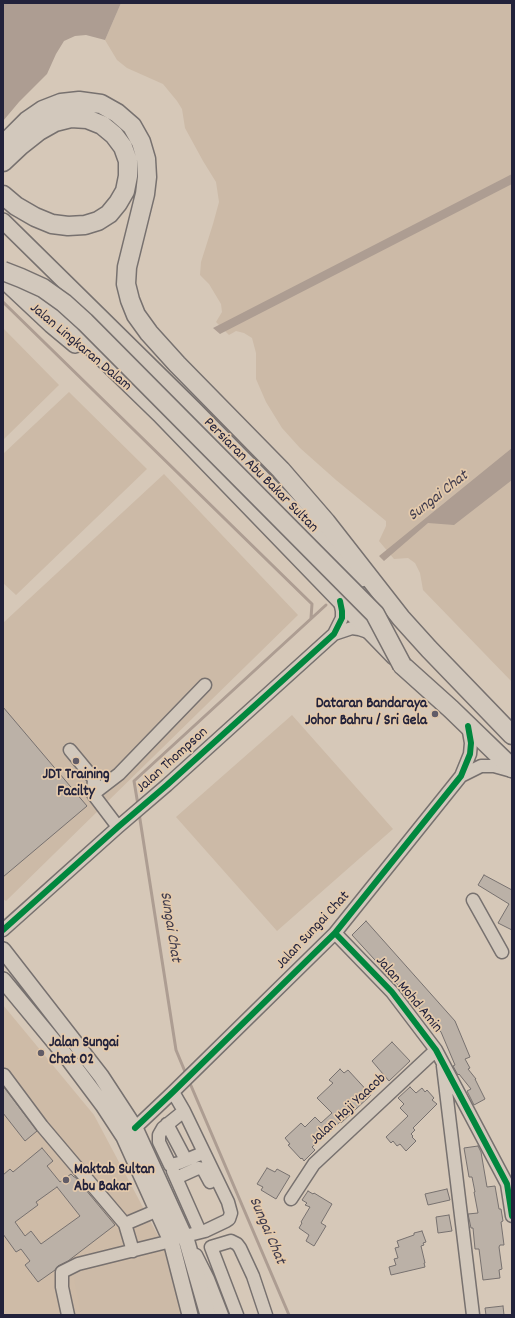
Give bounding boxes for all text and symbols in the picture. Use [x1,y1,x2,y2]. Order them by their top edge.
street label: Jalan Lingkaran Dalam [25,300,135,396]
street label: Persiaran Abu Bakar Sultan [199,415,321,537]
water label: Sungai Chat [405,468,473,526]
place label: Dataran Bandaraya Johor Bahru / Sri Gela [305,696,427,731]
marker: Dataran Bandaraya Johor Bahru / Sri Gela [430,709,440,719]
street label: Jalan Thompson [133,724,213,798]
marker: JDT Training Facilty [71,756,81,766]
place label: JDT Training Facilty [42,767,110,802]
street label: Jalan Sungai Chat [273,888,355,974]
water label: Sungai Chat [154,890,184,964]
street label: Jalan Mohd Amin [371,953,445,1037]
place label: Jalan Sungai Chat 02 [49,1035,119,1070]
marker: Jalan Sungai Chat 02 [36,1048,46,1058]
street label: Jalan Haji Yaacob [307,1070,391,1150]
place label: Maktab Sultan Abu Bakar [74,1162,155,1197]
marker: Maktab Sultan Abu Bakar [61,1175,71,1185]
water label: Sungai Chat [243,1195,289,1267]

